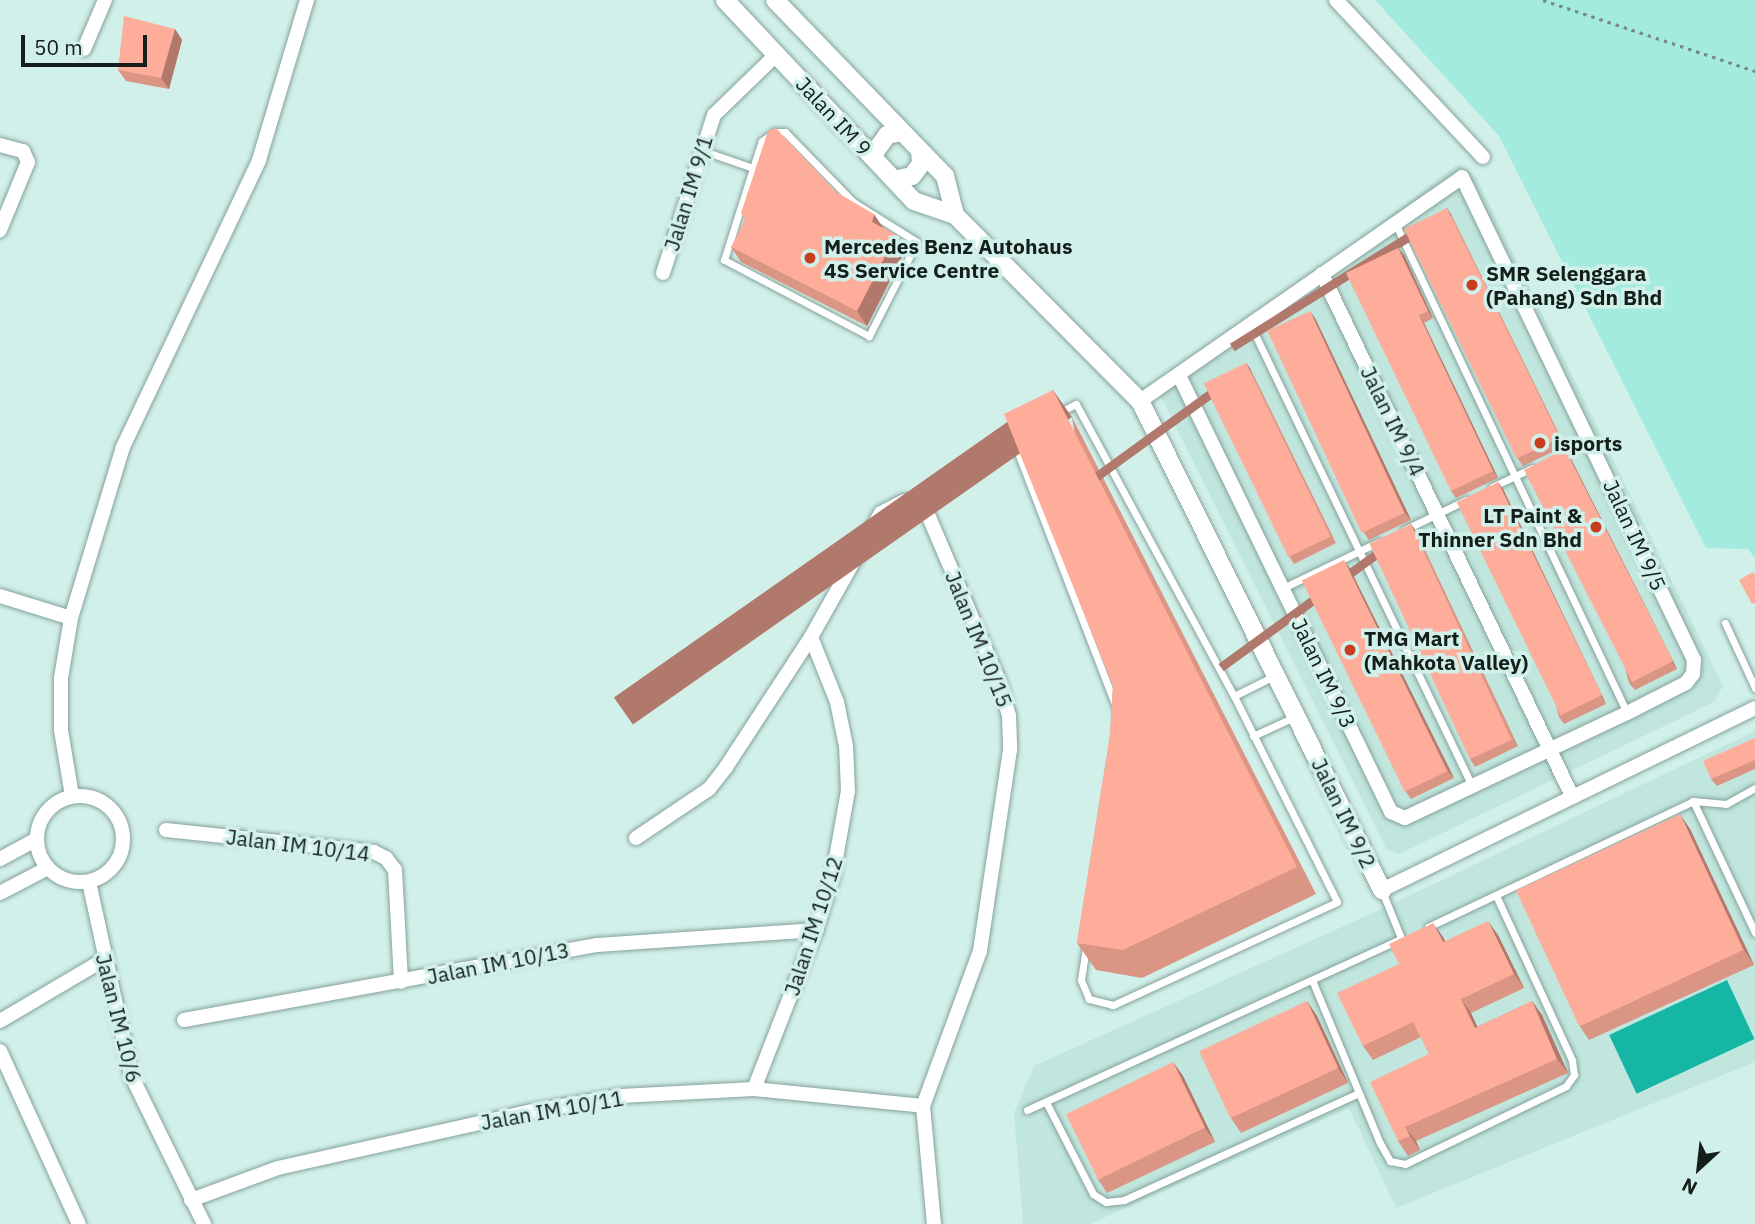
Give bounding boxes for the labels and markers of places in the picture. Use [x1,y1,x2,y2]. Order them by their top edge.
place label: Mercedes Benz Autohaus 4S Service Centre [824,233,1072,283]
marker: Mercedes Benz Autohaus 4S Service Centre [802,250,818,266]
place label: SMR Selenggara (Pahang) Sdn Bhd [1486,260,1662,310]
marker: SMR Selenggara (Pahang) Sdn Bhd [1464,277,1480,293]
place label: isports [1554,430,1622,456]
marker: isports [1532,435,1548,451]
place label: LT Paint & Thinner Sdn Bhd [1418,502,1582,552]
marker: LT Paint & Thinner Sdn Bhd [1588,519,1604,535]
place label: TMG Mart (Mahkota Valley) [1364,625,1528,675]
marker: TMG Mart (Mahkota Valley) [1342,642,1358,658]

